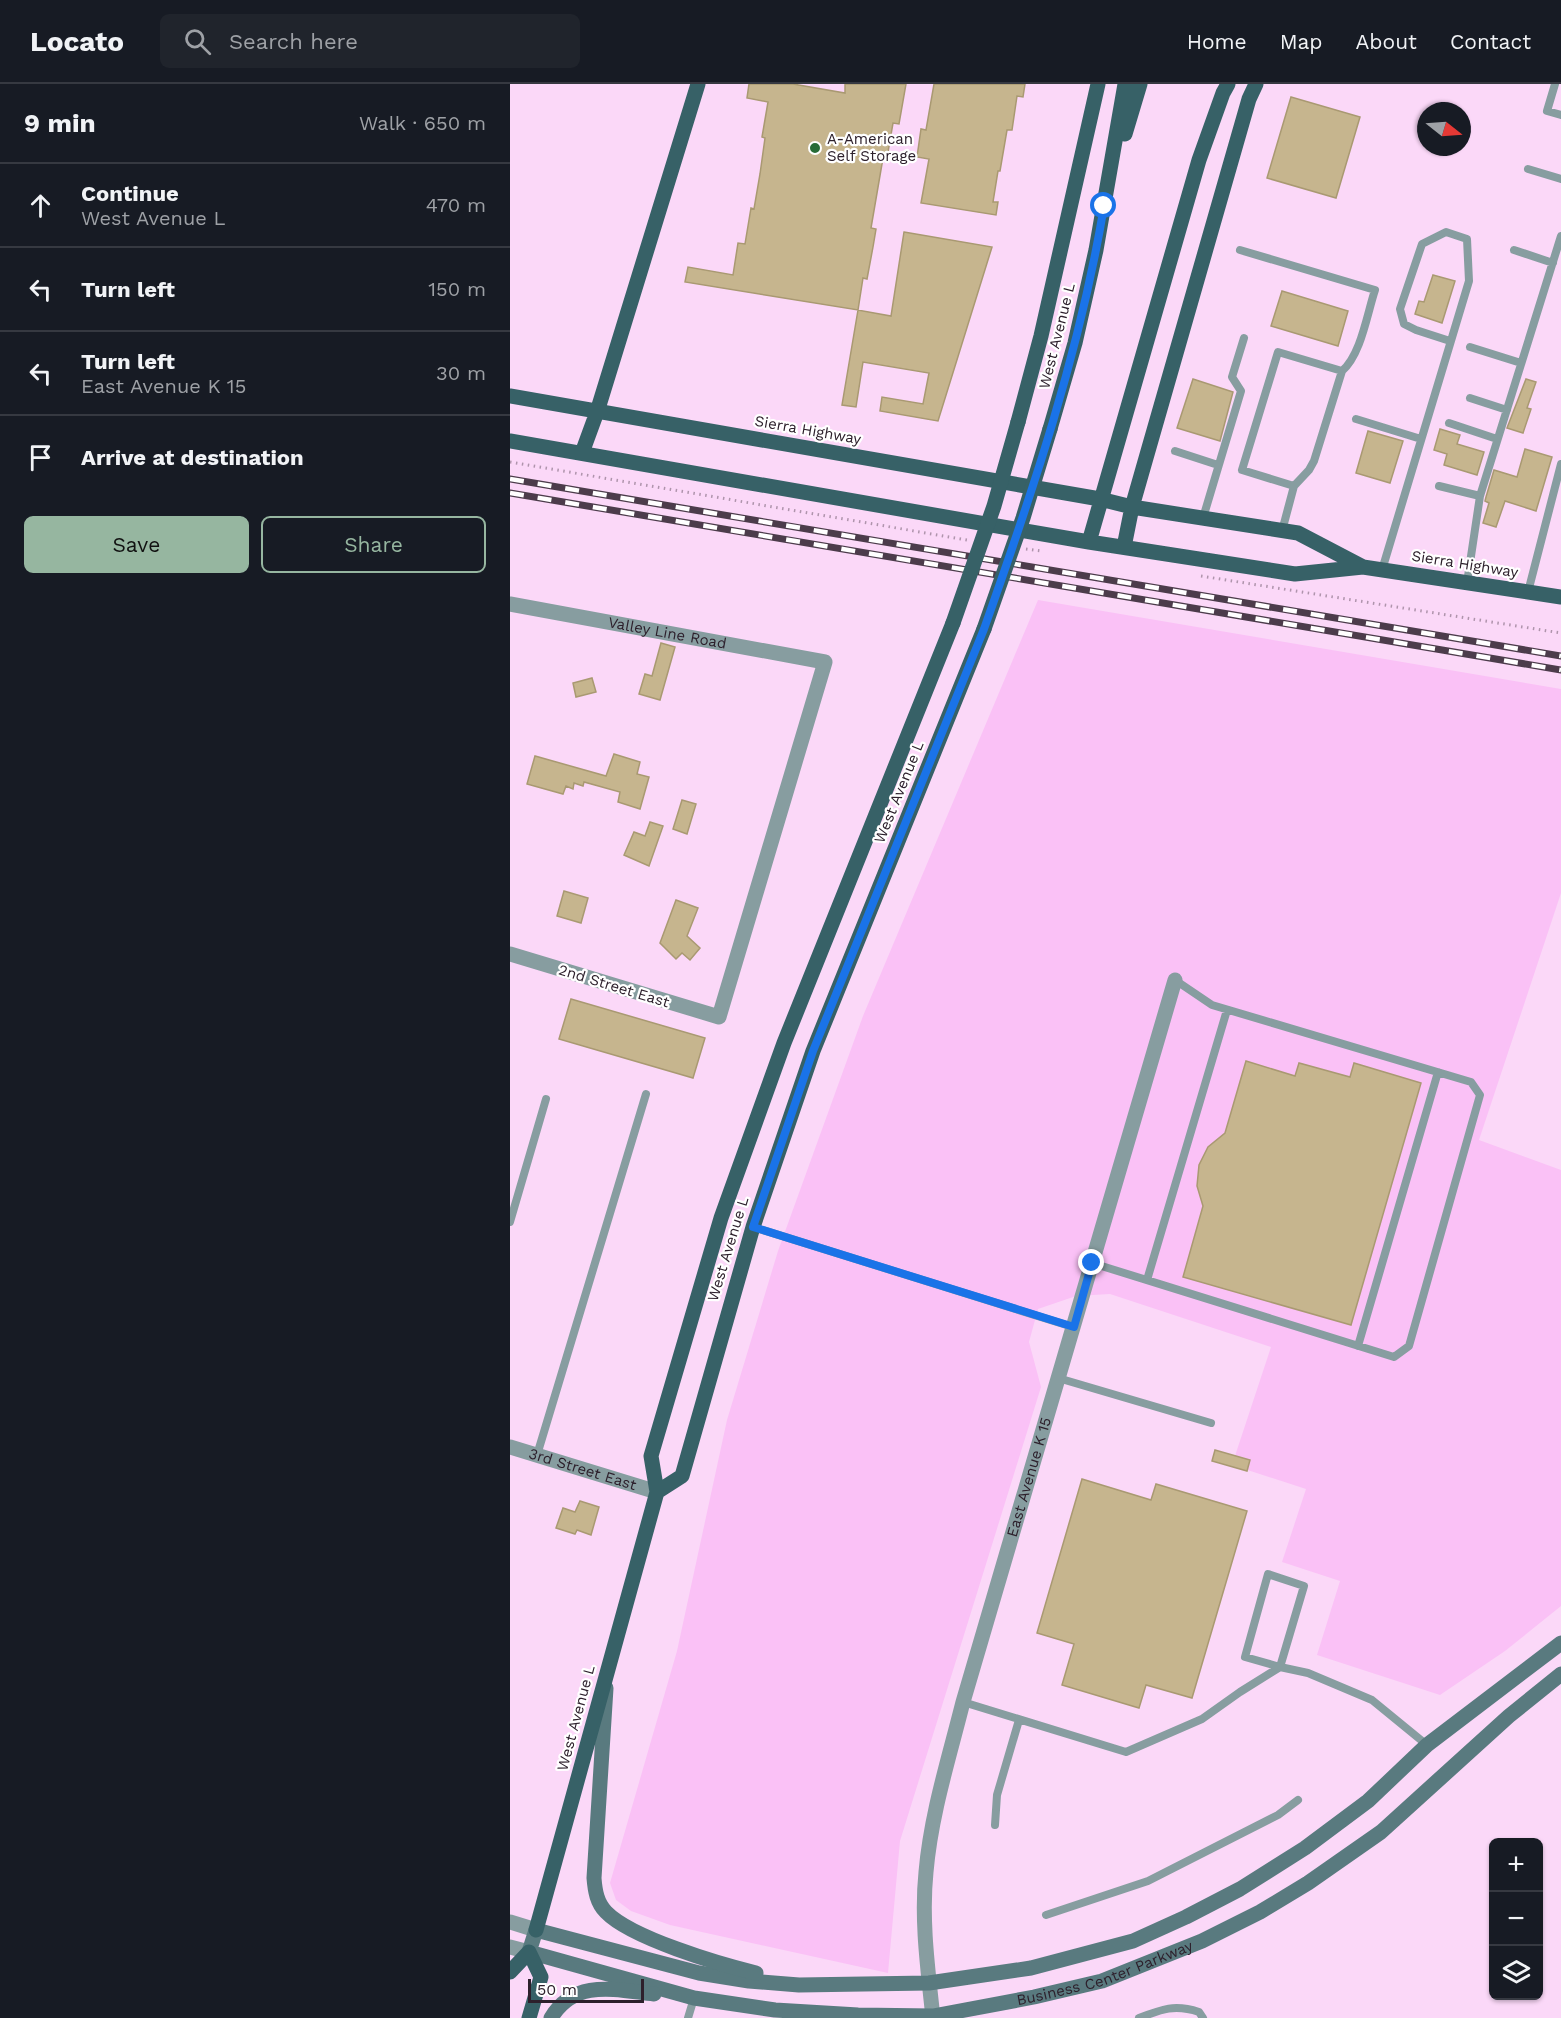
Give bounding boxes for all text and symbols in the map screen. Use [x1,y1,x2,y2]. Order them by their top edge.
search box [160,14,580,68]
text: Locato [30,25,124,58]
icon: search [181,25,214,58]
text: Search here [229,29,358,54]
text: Home [1187,29,1247,54]
text: Map [1280,29,1323,54]
text: About [1356,29,1417,54]
text: Contact [1450,29,1531,54]
north arrow [1417,102,1471,156]
text: 9 min [24,108,96,138]
text: Walk · 650 m [359,111,486,135]
place label: A-American Self Storage [827,130,916,165]
marker: A-American Self Storage [808,141,822,155]
text: Continue [81,181,179,206]
icon: ahead [24,189,57,222]
route start [1090,192,1116,218]
text: 470 m [426,193,486,217]
text: West Avenue L [81,206,226,230]
icon: left [24,273,57,306]
text: Turn left [81,277,175,302]
text: 150 m [428,277,486,301]
street label: West Avenue L [1035,281,1079,391]
text: Turn left [81,349,175,374]
icon: left [24,357,57,390]
text: 30 m [436,361,486,385]
text: East Avenue K 15 [81,374,246,398]
street label: Sierra Highway [753,412,863,448]
icon: arrive [24,441,57,474]
text: Arrive at destination [81,445,304,470]
button: Save [24,516,249,573]
button: Share [261,516,486,573]
street label: Sierra Highway [1410,547,1520,581]
street label: Valley Line Road [607,613,728,653]
street label: West Avenue L [870,738,928,846]
street label: 2nd Street East [556,961,672,1012]
street label: West Avenue L [704,1195,752,1303]
route end [1078,1249,1104,1275]
street label: East Avenue K 15 [1003,1415,1055,1539]
street label: 3rd Street East [527,1444,639,1494]
street label: West Avenue L [553,1663,599,1773]
map controls [1489,1838,1543,2000]
button: + [1489,1838,1543,1892]
button: − [1489,1892,1543,1946]
street label: Business Center Parkway [1015,1937,1196,2009]
button: layers [1489,1946,1543,2000]
scale bar [528,1976,644,2004]
text: 50 m [537,1980,577,1999]

